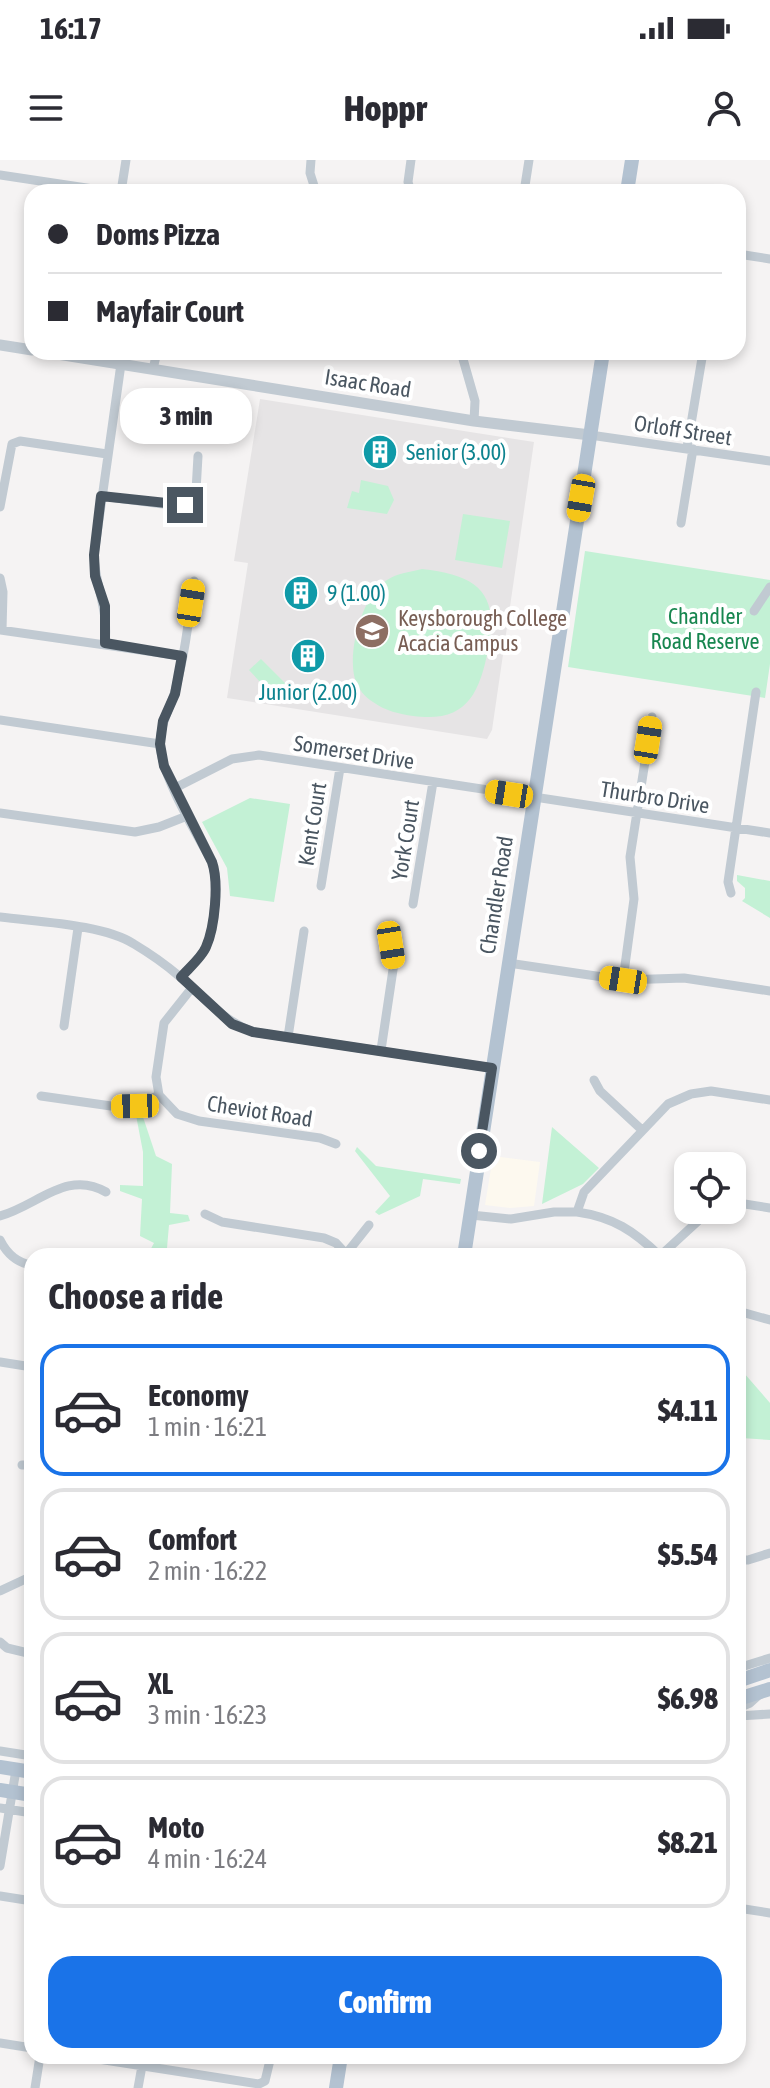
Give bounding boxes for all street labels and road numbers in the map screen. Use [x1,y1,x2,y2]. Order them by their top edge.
street label: Isaac Road [323,363,413,403]
street label: Orloff Street [632,409,734,451]
street label: Somerset Drive [292,730,416,774]
street label: Thurbro Drive [599,776,711,818]
street label: Kent Court [293,781,331,867]
street label: York Court [386,798,424,882]
street label: Chandler Road [474,834,518,956]
street label: Cheviot Road [206,1090,314,1132]

